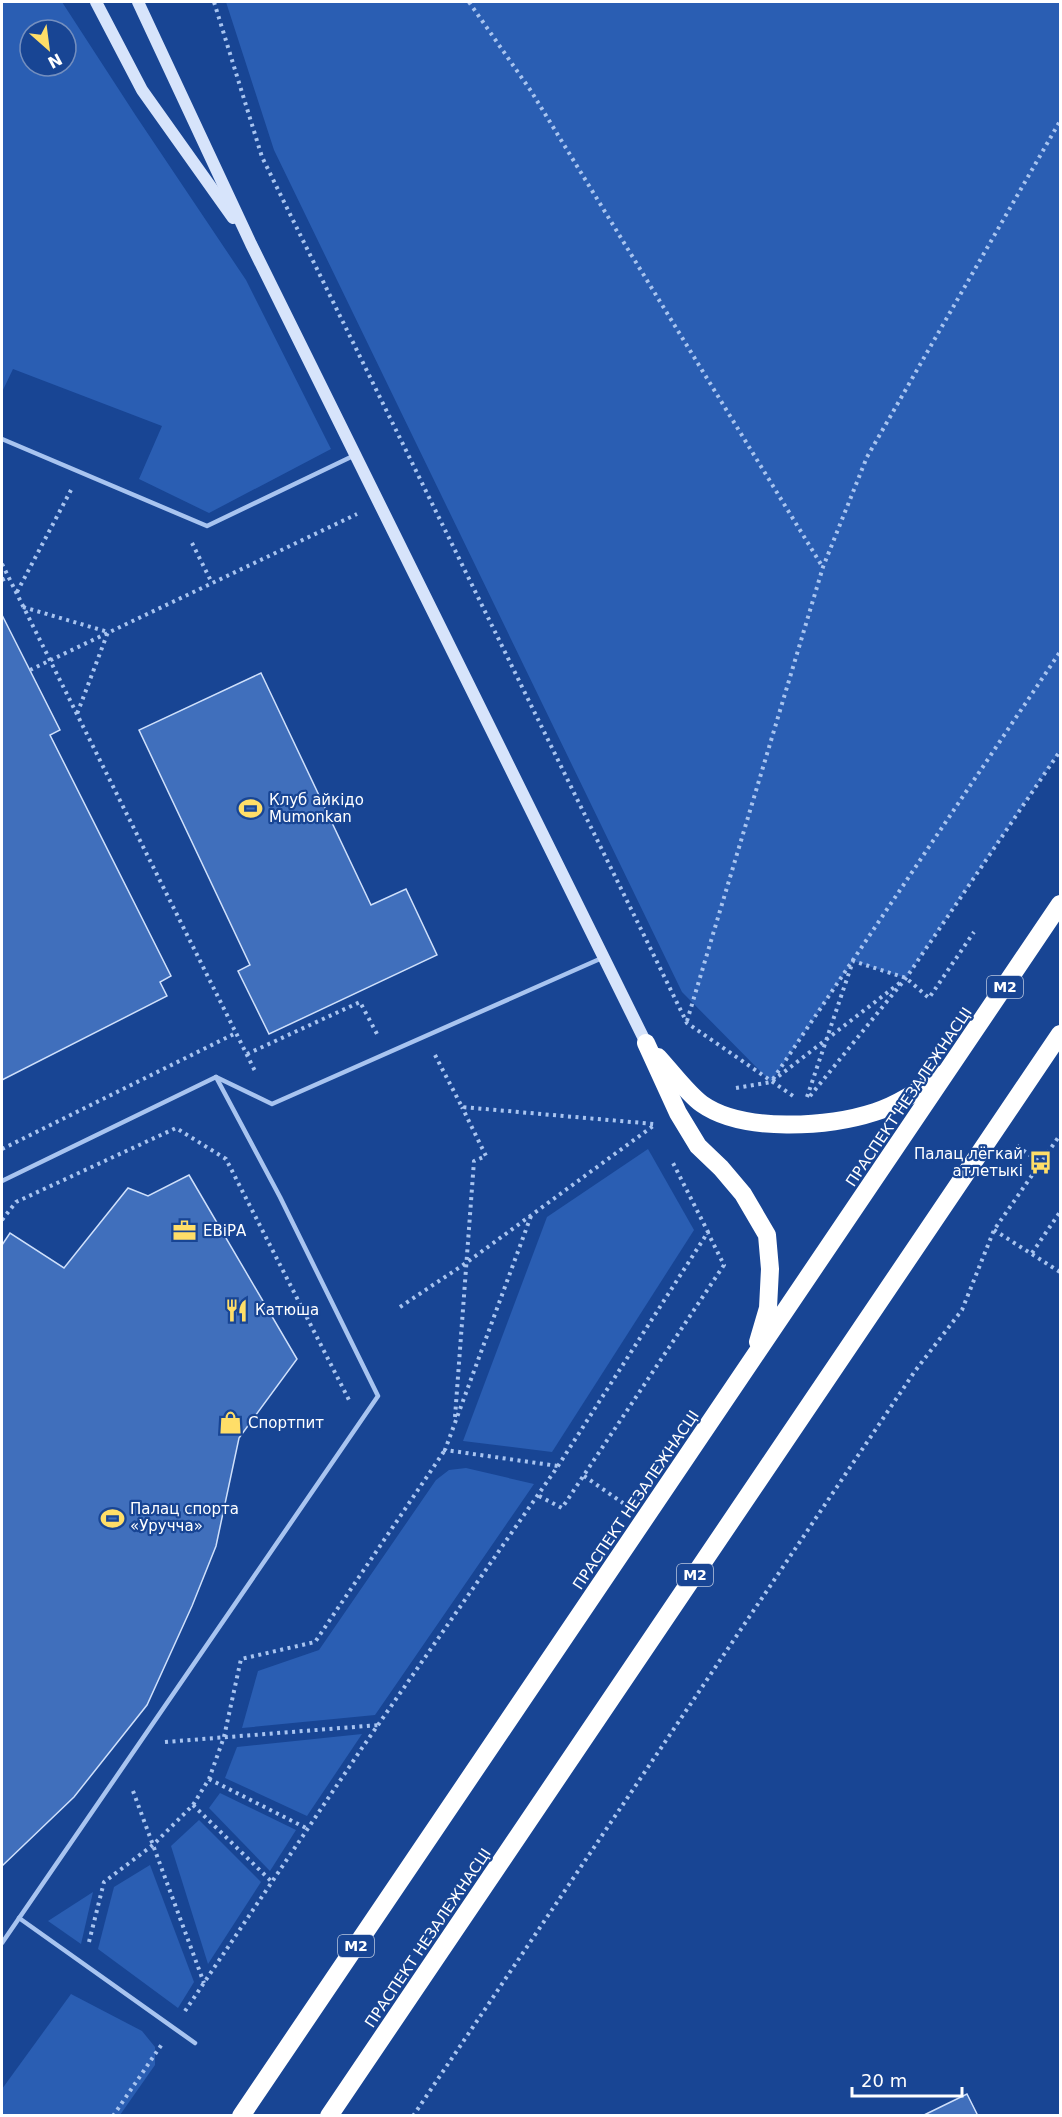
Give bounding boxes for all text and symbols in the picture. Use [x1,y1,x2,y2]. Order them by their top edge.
north arrow [18,18,78,78]
text: N [44,49,65,72]
place label: Клуб айкідо Mumonkan [269,791,364,826]
sports icon: Клуб айкідо Mumonkan [238,796,264,822]
road number: М2 [987,976,1023,998]
street label: ПРАСПЕКТ НЕЗАЛЕЖНАСЦІ [842,1004,976,1190]
place label: Палац лёгкай атлетыкі [914,1145,1023,1180]
bus stop icon: Палац лёгкай атлетыкі [1028,1150,1054,1176]
office icon: ЕВіРА [172,1218,198,1244]
place label: ЕВіРА [203,1222,247,1240]
restaurant icon: Катюша [224,1297,250,1323]
place label: Катюша [255,1301,319,1319]
street label: ПРАСПЕКТ НЕЗАЛЕЖНАСЦІ [569,1407,703,1593]
shop icon: Спортпит [217,1410,243,1436]
place label: Спортпит [248,1414,324,1432]
place label: Палац спорта «Уручча» [130,1500,239,1535]
sports icon: Палац спорта «Уручча» [99,1505,125,1531]
road number: М2 [677,1564,713,1586]
street label: ПРАСПЕКТ НЕЗАЛЕЖНАСЦІ [361,1845,495,2031]
road number: М2 [338,1935,374,1957]
scale bar [852,2060,962,2098]
text: 20 m [861,2070,907,2091]

